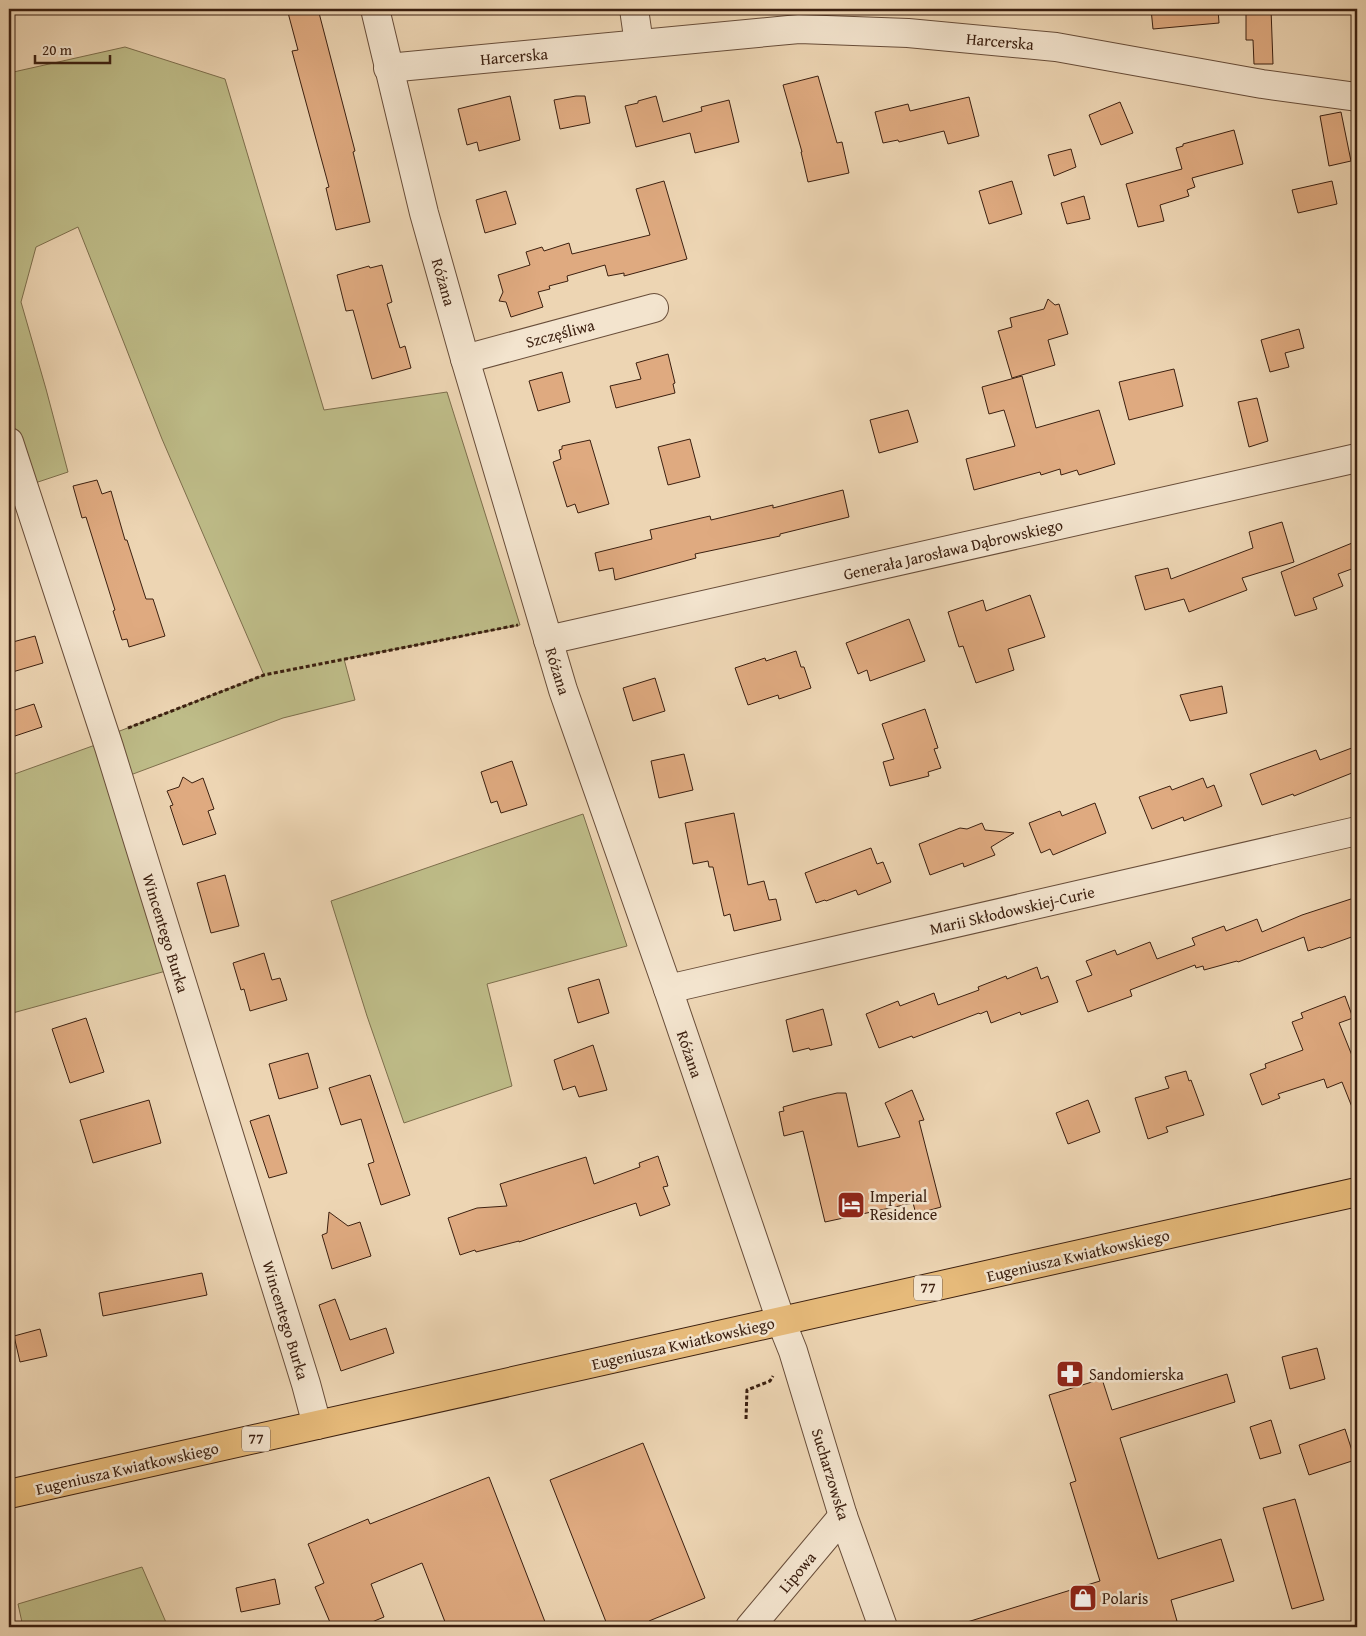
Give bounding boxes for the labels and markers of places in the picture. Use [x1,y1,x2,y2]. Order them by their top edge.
place label: Imperial Residence [870,1184,937,1226]
hotel icon: Imperial Residence [836,1190,866,1220]
pharmacy icon: Sandomierska [1055,1359,1085,1389]
place label: Sandomierska [1089,1362,1184,1386]
shop icon: Polaris [1068,1583,1098,1613]
place label: Polaris [1102,1586,1148,1610]

